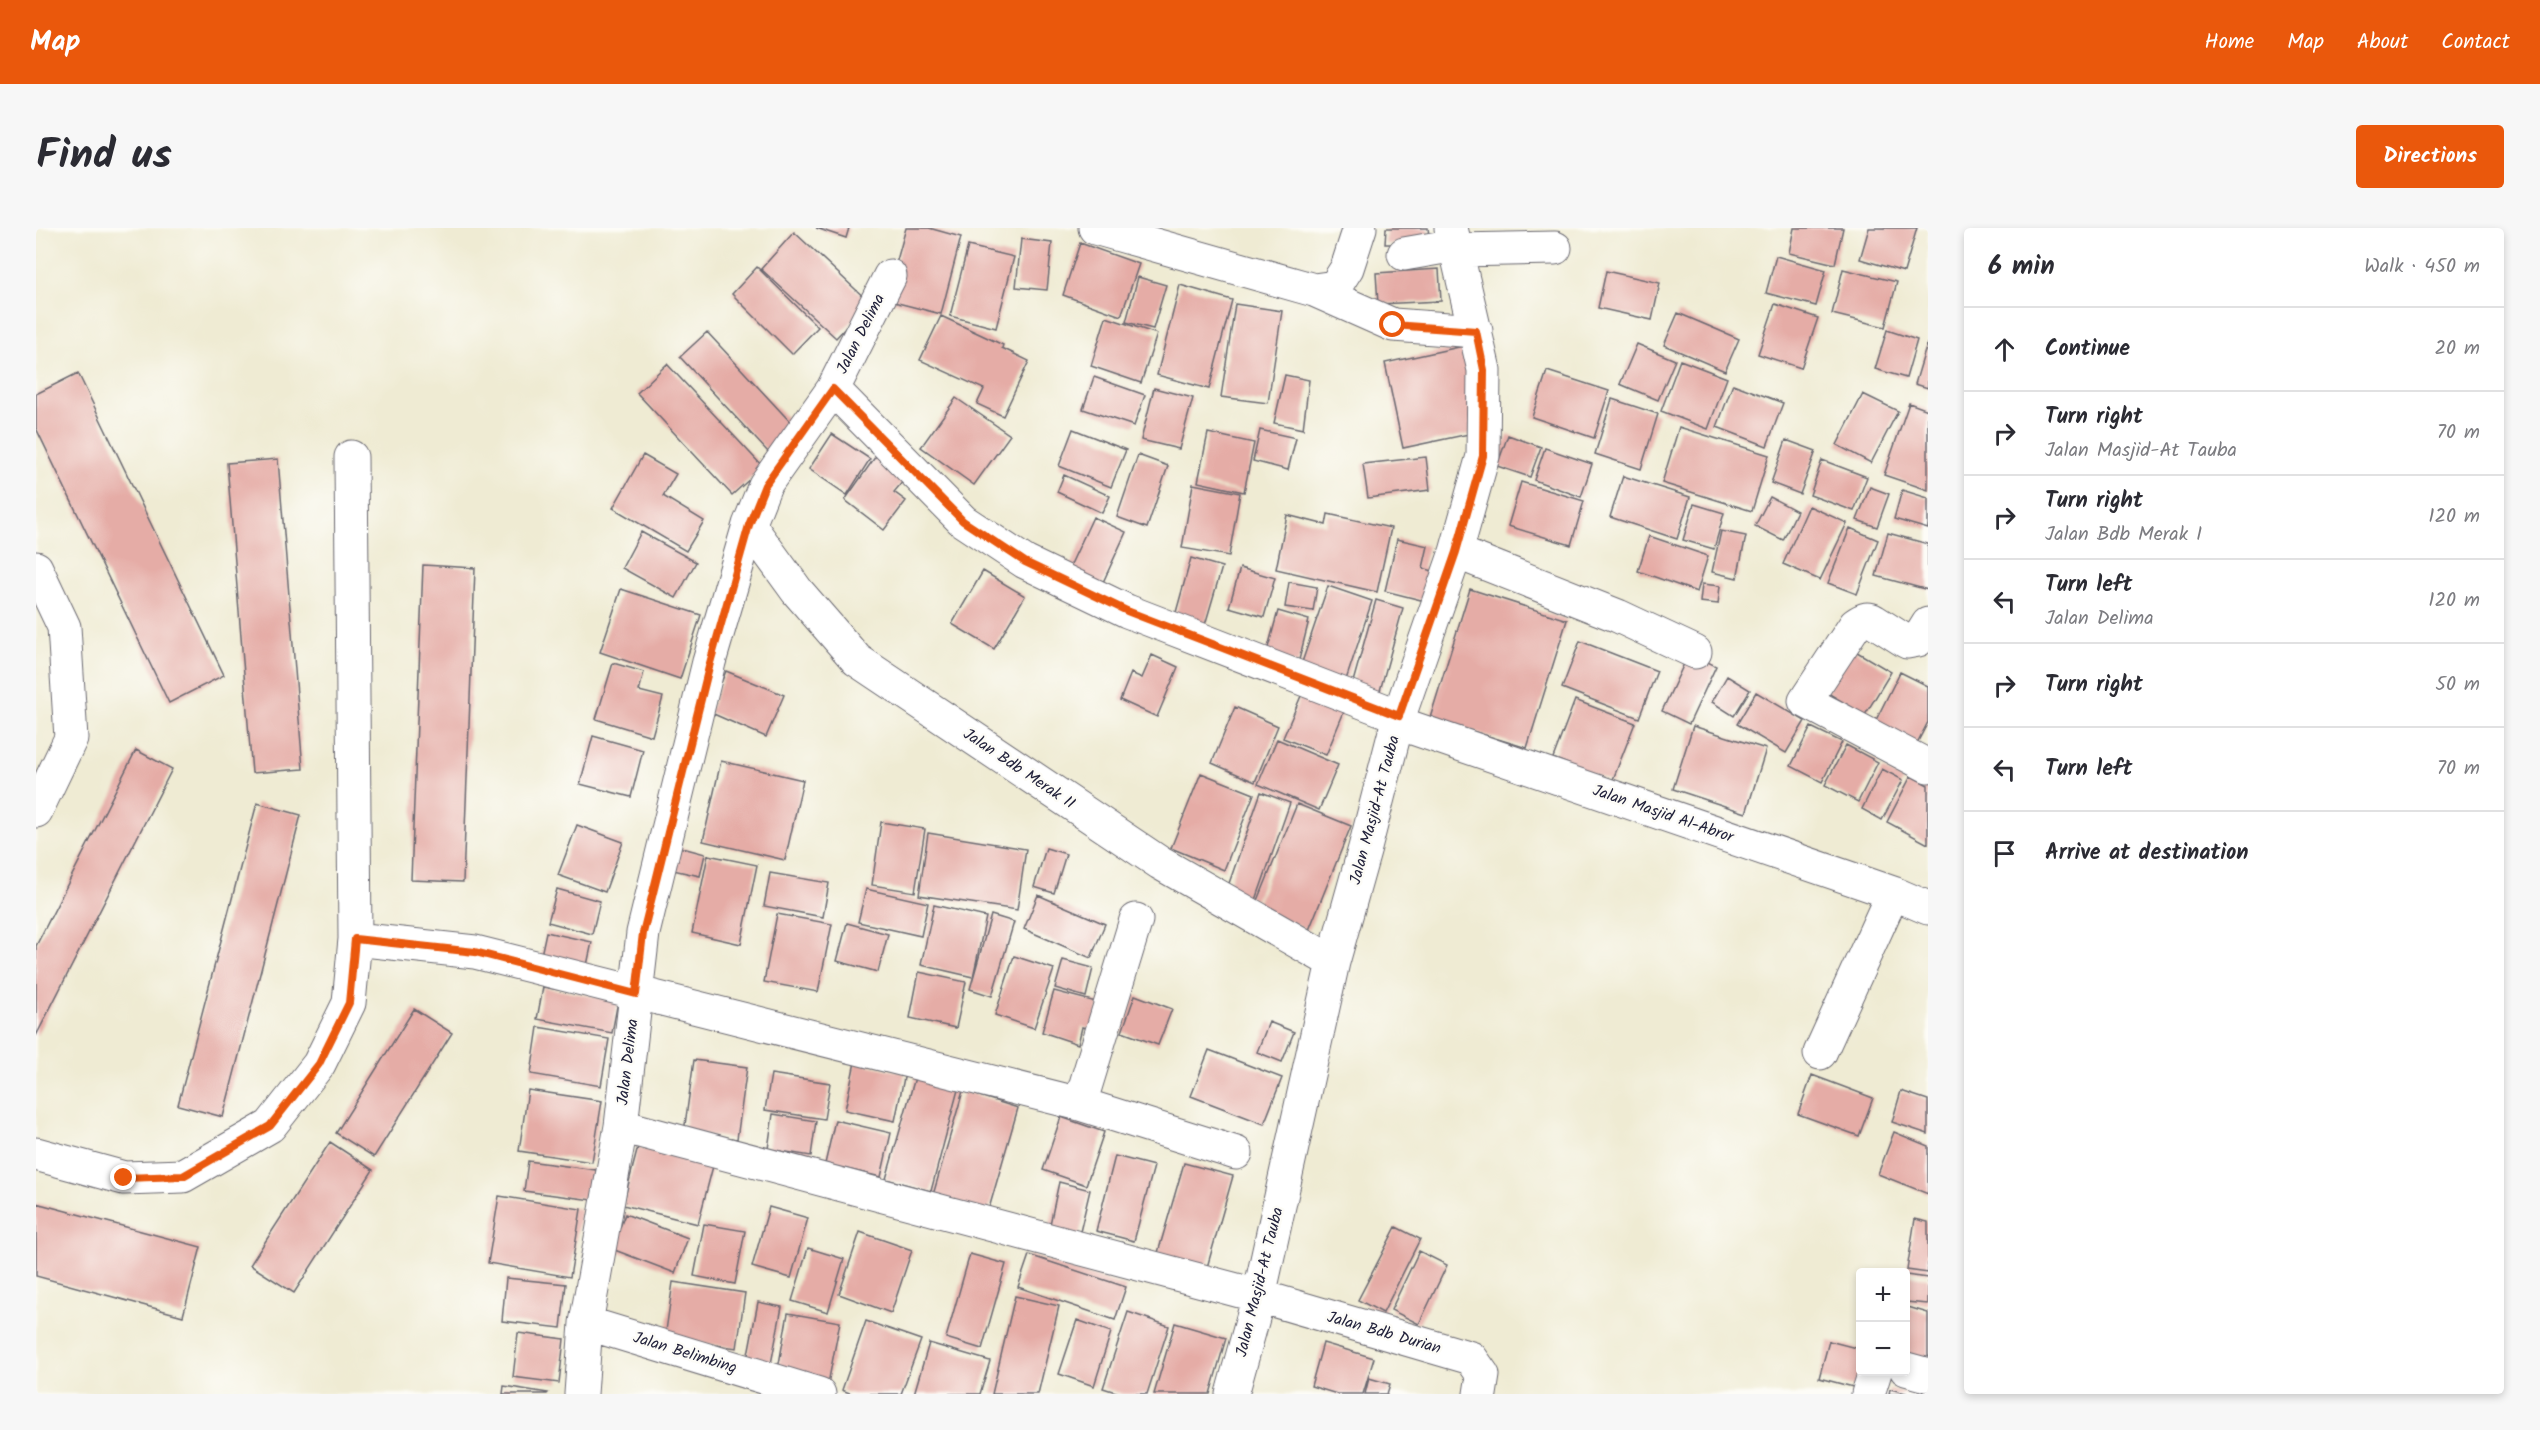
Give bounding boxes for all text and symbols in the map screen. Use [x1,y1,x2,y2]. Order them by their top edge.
text: Map [30,20,81,65]
text: Home [2205,26,2254,59]
text: Map [2287,26,2324,59]
text: About [2357,26,2408,59]
text: Contact [2441,26,2510,59]
text: Find us [36,123,172,190]
button: Directions [2356,125,2504,188]
text: 6 min [1988,246,2055,288]
text: Walk · 450 m [2364,251,2480,283]
street label: Jalan Delima [830,290,892,378]
route start [1379,311,1405,337]
text: Continue [2045,332,2130,367]
icon: ahead [1988,333,2021,366]
text: 20 m [2434,333,2480,365]
text: Turn right [2045,400,2143,435]
icon: right [1988,417,2021,450]
text: 70 m [2437,417,2480,449]
text: Jalan Masjid-At Tauba [2045,435,2237,467]
text: Turn right [2045,484,2143,519]
icon: right [1988,501,2021,534]
text: 120 m [2428,501,2480,533]
text: Jalan Bdb Merak I [2045,519,2202,551]
text: Turn left [2045,568,2132,603]
icon: left [1988,585,2021,618]
text: 120 m [2428,585,2480,617]
text: Jalan Delima [2045,603,2154,635]
text: Turn right [2045,668,2143,703]
icon: right [1988,669,2021,702]
text: 50 m [2435,669,2480,701]
street label: Jalan Bdb Merak II [958,722,1080,816]
street label: Jalan Masjid-At Tauba [1343,733,1407,887]
text: Turn left [2045,752,2132,787]
icon: left [1988,753,2021,786]
text: 70 m [2437,753,2480,785]
street label: Jalan Masjid Al-Abror [1589,778,1738,850]
text: Arrive at destination [2045,836,2248,871]
icon: arrive [1988,837,2021,870]
street label: Jalan Delima [610,1017,646,1107]
route end [110,1164,136,1190]
street label: Jalan Masjid-At Tauba [1229,1204,1291,1360]
map controls [1856,1268,1910,1376]
button: + [1856,1268,1910,1322]
street label: Jalan Bdb Durian [1324,1305,1444,1361]
button: − [1856,1322,1910,1376]
street label: Jalan Belimbing [630,1325,740,1381]

